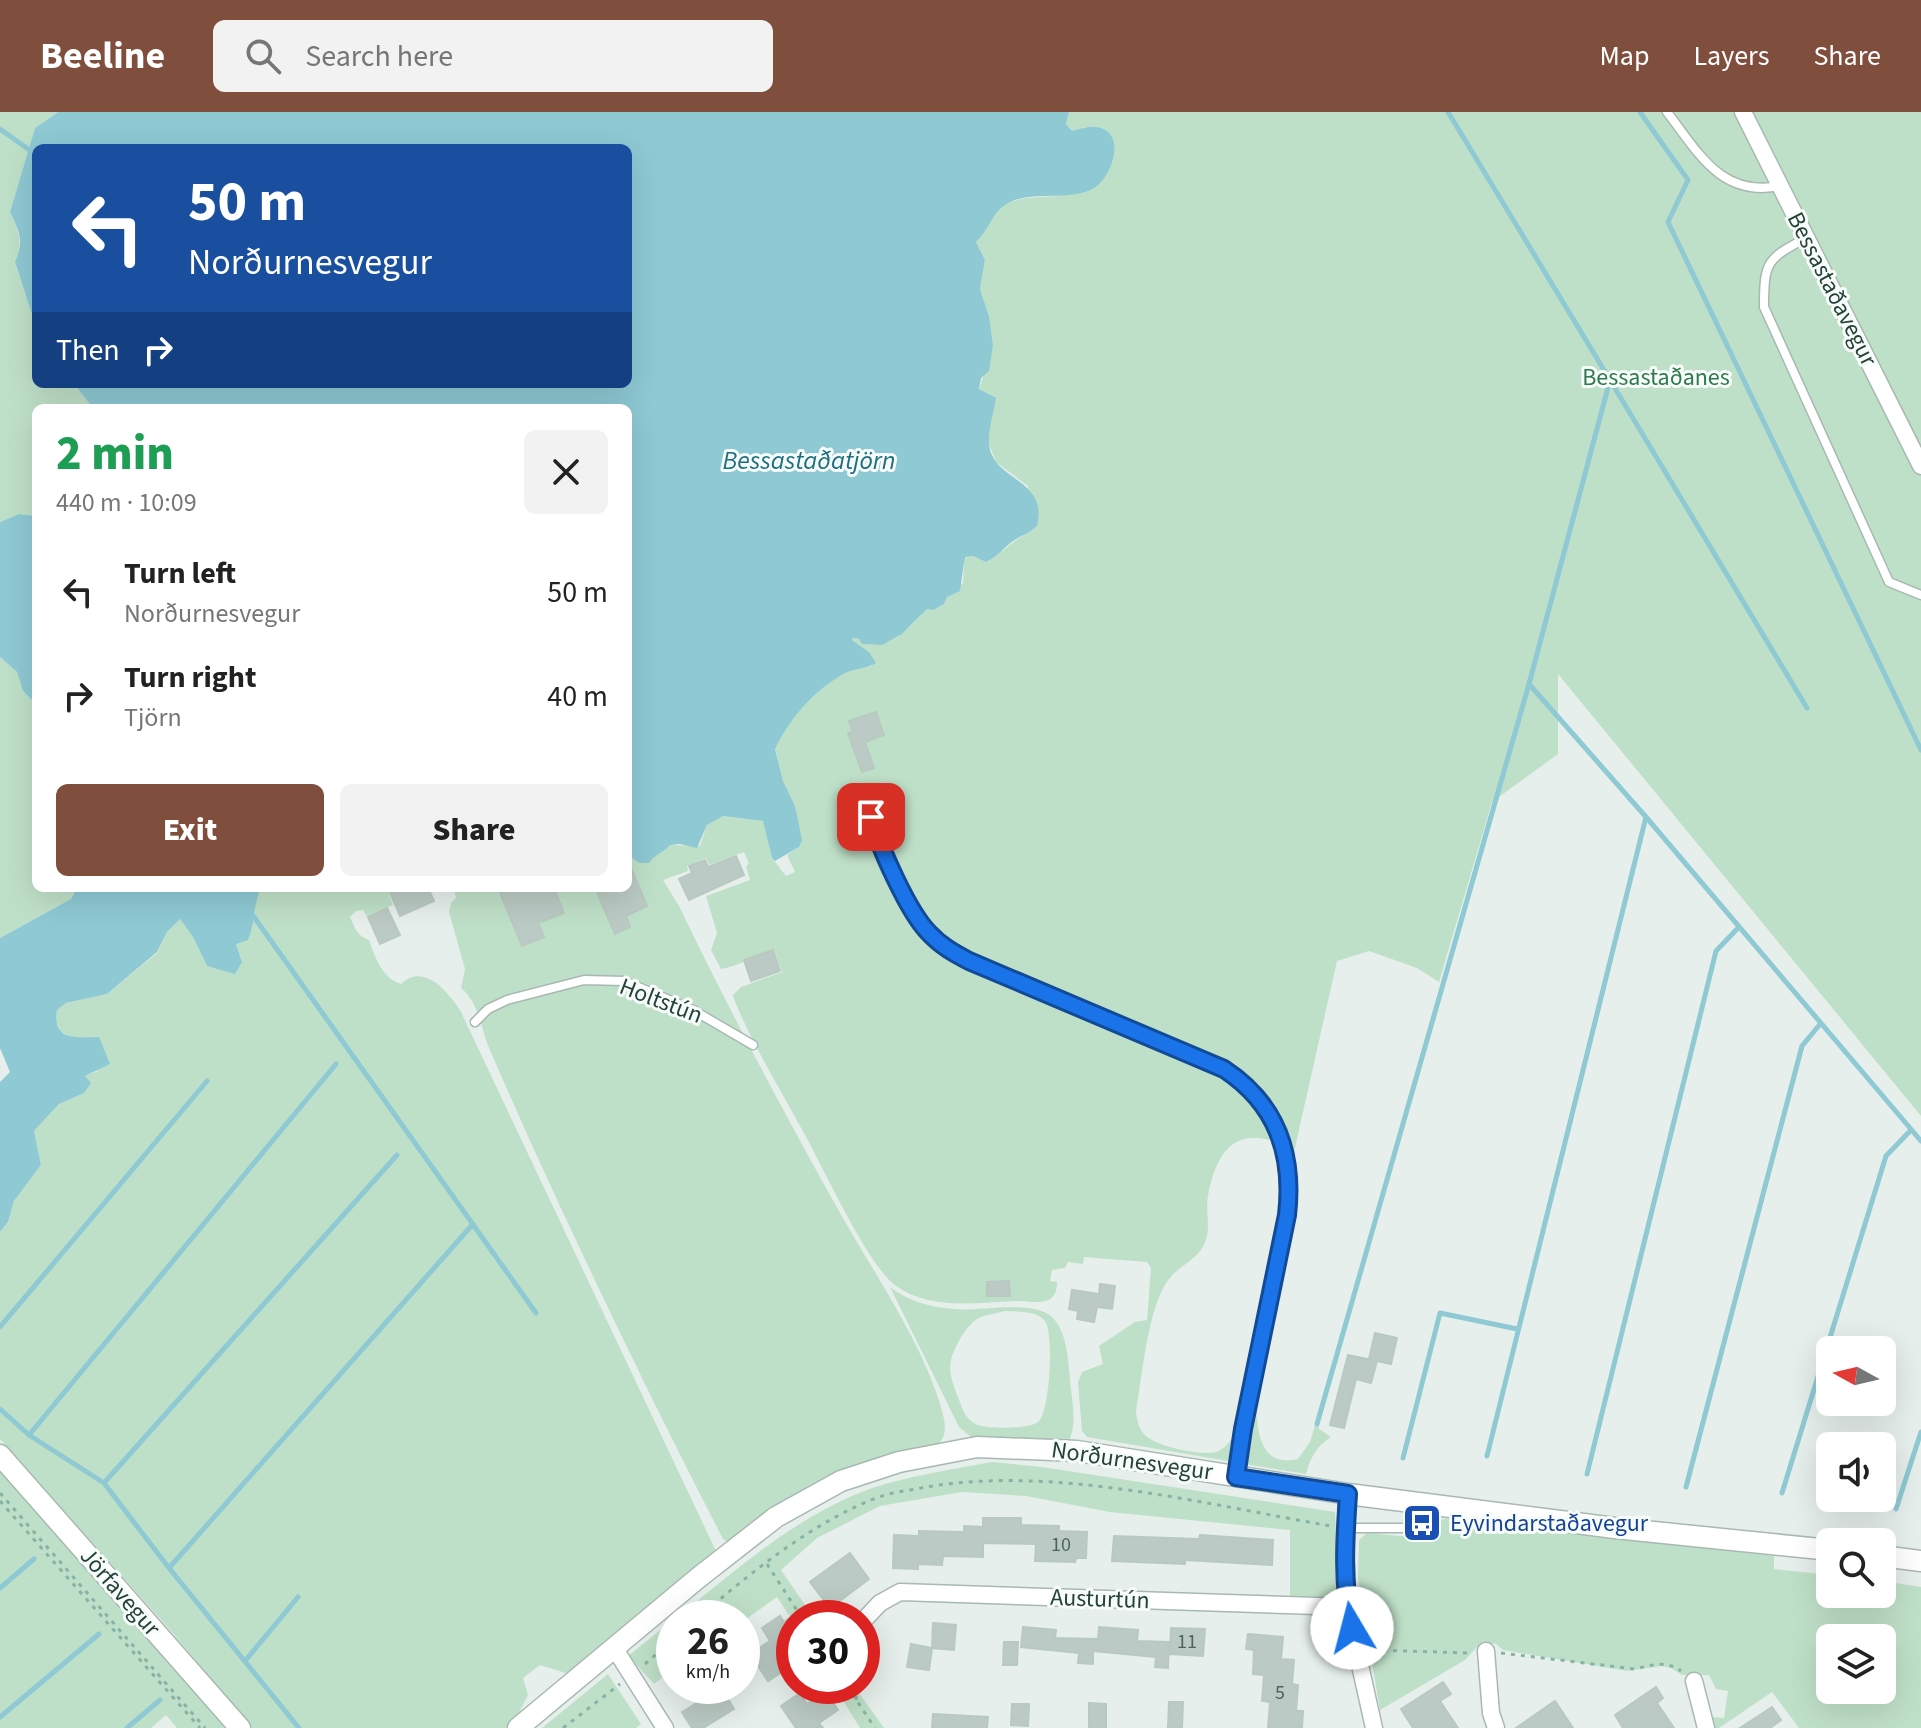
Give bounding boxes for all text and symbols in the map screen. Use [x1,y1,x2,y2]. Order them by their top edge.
search box [213,20,773,92]
text: Beeline [40,29,165,83]
icon: search [241,34,285,78]
text: Search here [305,35,453,78]
text: Map [1599,36,1649,76]
text: Layers [1693,36,1769,76]
text: Share [1813,36,1881,76]
text: 50 m [188,163,306,242]
icon: left [56,176,160,280]
street label: Bessastaðavegur [1778,206,1886,373]
text: Norðurnesvegur [188,237,432,288]
icon: right [136,328,180,372]
text: Then [56,329,120,372]
park label: Bessastaðanes [1582,360,1730,395]
text: 2 min [56,420,174,488]
button: close [524,430,608,514]
water label: Bessastaðatjörn [723,442,895,479]
text: 440 m · 10:09 [56,484,197,521]
text: Turn left [124,552,236,595]
icon: left [56,570,100,614]
text: 50 m [547,571,608,614]
text: Norðurnesvegur [124,595,300,632]
text: Turn right [124,656,256,699]
icon: right [56,674,100,718]
text: 40 m [547,675,608,718]
text: Tjörn [124,699,182,736]
pin [837,783,905,851]
button: Exit [56,784,324,876]
button: Share [340,784,608,876]
icon: arrive [849,795,893,839]
street label: Holtstún [614,969,708,1033]
north arrow [1816,1336,1896,1416]
map controls [1816,1336,1896,1704]
street label: Norðurnesvegur [1049,1432,1216,1490]
button: sound [1816,1432,1896,1512]
bus stop icon: Eyvindarstaðavegur [1401,1502,1443,1544]
place label: Eyvindarstaðavegur [1450,1506,1649,1541]
button: search [1816,1528,1896,1608]
house number: 10 [1051,1531,1071,1559]
street label: Jörfavegur [71,1540,169,1645]
street label: Austurtún [1050,1580,1150,1618]
position arrow [1310,1586,1394,1670]
speed limit sign: 30 [776,1600,880,1704]
text: 26 [687,1613,729,1670]
button: layers [1816,1624,1896,1704]
house number: 11 [1177,1628,1197,1656]
text: km/h [686,1658,730,1686]
house number: 5 [1275,1679,1285,1707]

